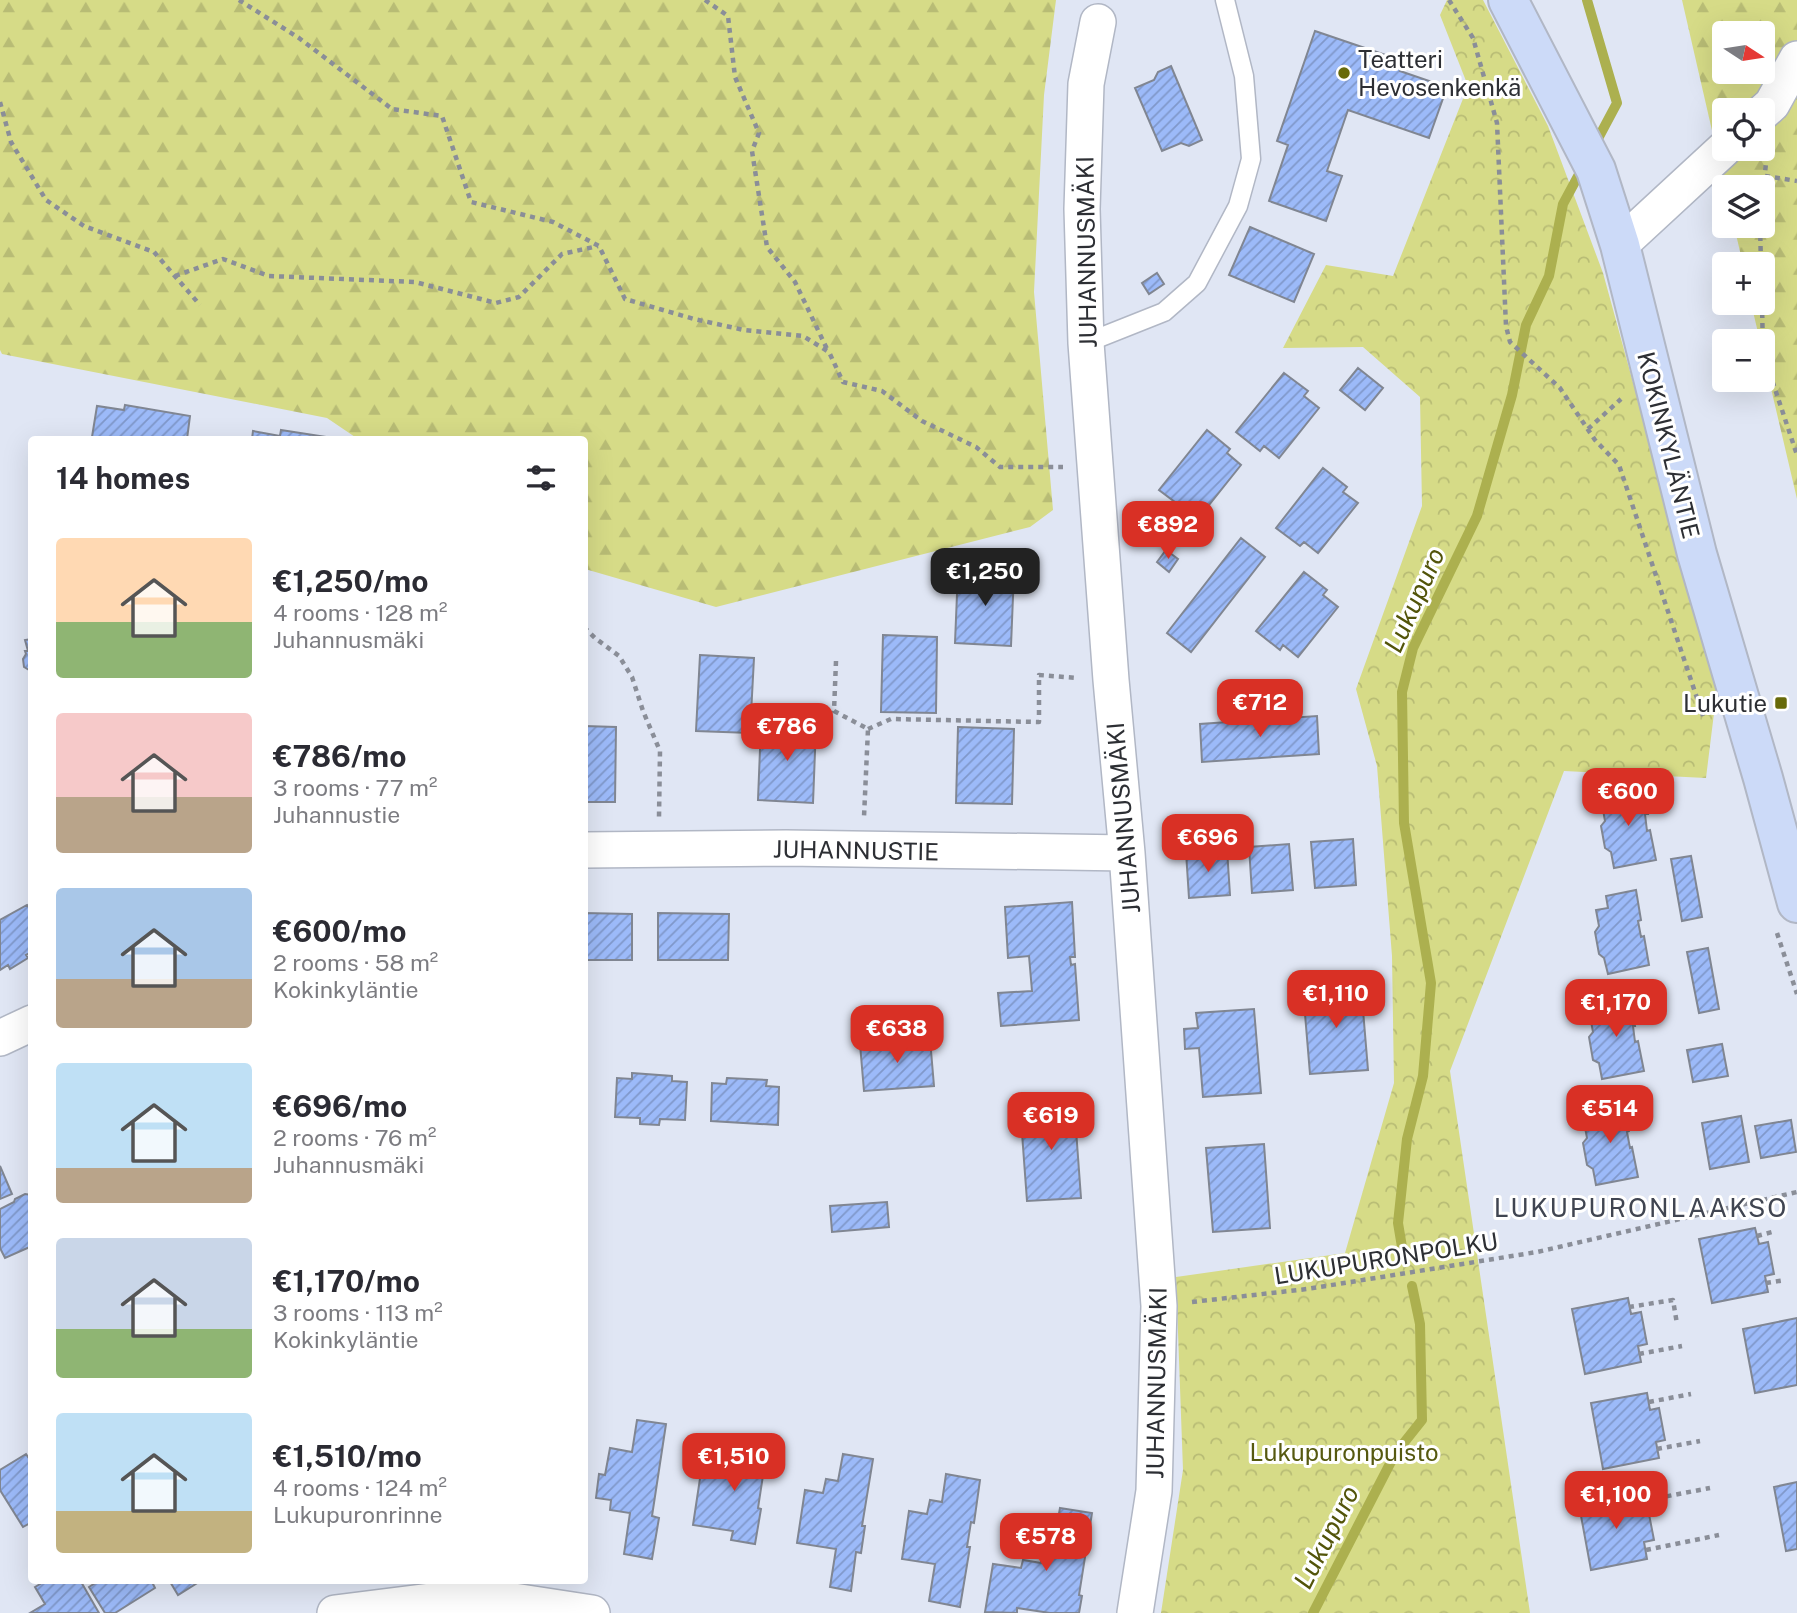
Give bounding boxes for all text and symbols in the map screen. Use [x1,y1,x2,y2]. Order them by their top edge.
north arrow [1712,21,1774,84]
map controls [1712,21,1775,392]
place label: Teatteri Hevosenkenkä [1358,45,1521,101]
marker: Teatteri Hevosenkenkä [1336,65,1352,81]
button: locate [1712,98,1775,161]
street label: JUHANNUSMÄKI [1070,156,1102,348]
button: layers [1712,175,1775,238]
button: + [1712,252,1775,315]
button: − [1712,329,1775,392]
street label: KOKINKYLÄNTIE [1632,349,1706,541]
icon: filters [522,459,560,497]
text: 14 homes [56,460,190,496]
pin: €892 [1127,502,1209,561]
text: €892 [1138,510,1198,537]
water label: Lukupuro [1377,543,1451,657]
pin: €1,250 [928,548,1042,608]
text: €1,250 [947,557,1023,584]
text: €1,250/mo [273,563,429,599]
icon: home [112,566,196,650]
text: 4 rooms · 128 m² [273,599,447,626]
text: Juhannusmäki [273,626,424,653]
pin: €712 [1219,680,1301,739]
text: €712 [1233,688,1287,715]
place label: Lukutie [1683,689,1767,717]
marker: Lukutie [1773,695,1789,711]
pin: €786 [746,704,828,763]
text: €786 [757,712,817,739]
street label: JUHANNUSMÄKI [1101,721,1145,915]
text: €786/mo [273,738,406,774]
icon: home [112,741,196,825]
pin: €600 [1587,768,1669,828]
text: 3 rooms · 77 m² [273,774,437,801]
text: €600 [1598,777,1658,804]
text: Juhannustie [273,801,400,828]
pin: €696 [1167,814,1249,874]
text: €696 [1178,823,1238,850]
street label: JUHANNUSTIE [773,835,939,865]
text: €600/mo [273,913,406,949]
icon: home [112,916,196,1000]
text: 2 rooms · 58 m² [273,949,438,976]
pin: €1,110 [1279,970,1393,1030]
text: Kokinkyläntie [273,976,419,1003]
text: €1,110 [1303,979,1369,1006]
pin: €1,170 [1559,979,1673,1039]
text: €1,170 [1581,988,1651,1015]
pin: €638 [856,1006,938,1065]
text: €638 [867,1014,927,1041]
pin: €514 [1569,1086,1651,1145]
text: €696/mo [273,1088,407,1124]
icon: home [112,1091,196,1175]
pin: €619 [1010,1092,1092,1152]
text: €514 [1582,1094,1638,1121]
text: €619 [1023,1101,1079,1128]
text: 2 rooms · 76 m² [273,1124,436,1151]
text: Juhannusmäki [273,1151,424,1178]
district label: LUKUPURONLAAKSO [1494,1192,1788,1223]
street label: LUKUPURONPOLKU [1272,1226,1500,1290]
text: €1,170/mo [273,1263,420,1299]
icon: home [112,1266,196,1350]
street label: JUHANNUSMÄKI [1140,1287,1172,1479]
text: 3 rooms · 113 m² [273,1299,443,1326]
text: Kokinkyläntie [273,1326,419,1353]
pin: €1,510 [677,1434,791,1493]
text: €1,510/mo [273,1438,422,1474]
park label: Lukupuronpuisto [1250,1438,1438,1466]
icon: home [112,1441,196,1525]
text: €1,510 [698,1442,770,1469]
pin: €1,100 [1559,1472,1673,1531]
text: 4 rooms · 124 m² [273,1474,447,1501]
water label: Lukupuro [1287,1480,1365,1594]
text: €1,100 [1581,1480,1651,1507]
text: Lukupuronrinne [273,1501,443,1528]
pin: €578 [1005,1514,1087,1573]
text: €578 [1016,1522,1076,1549]

